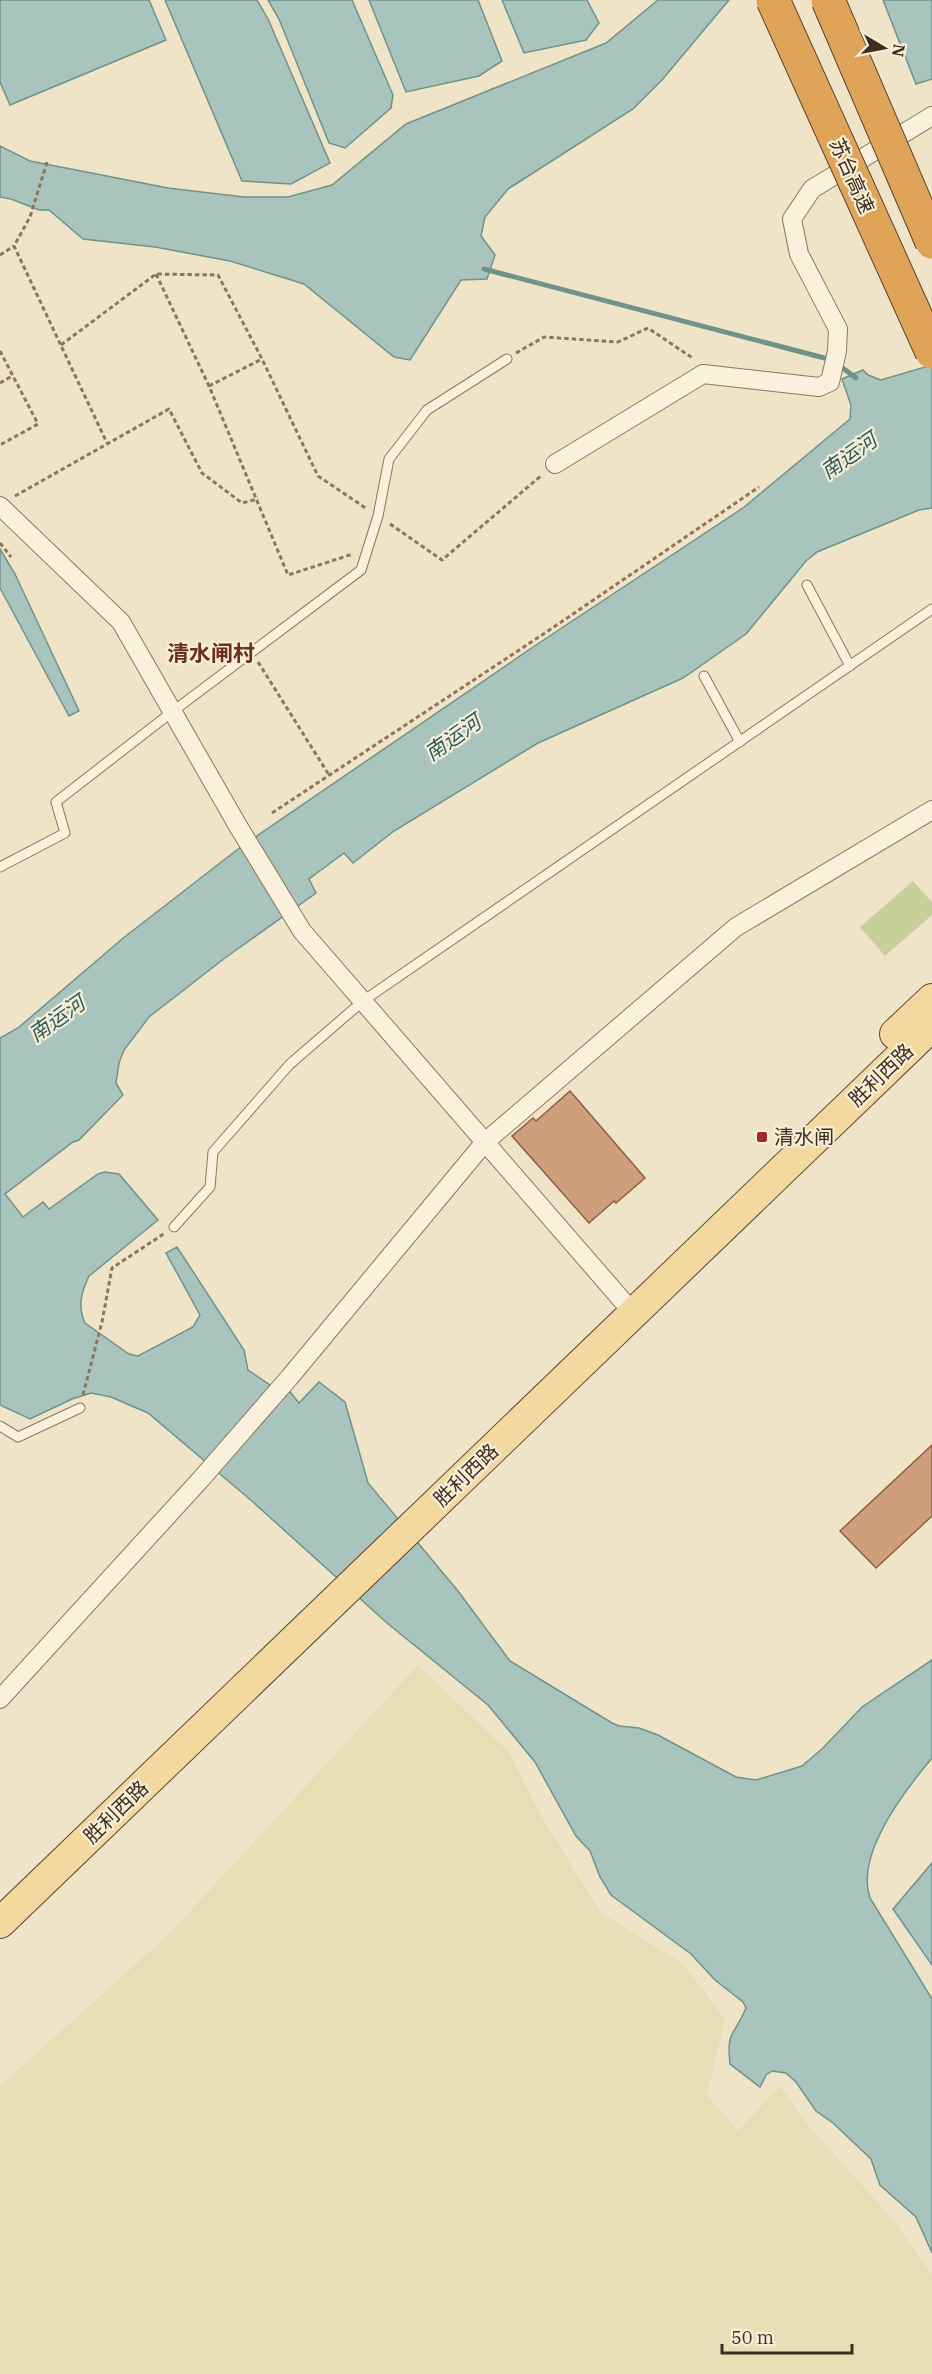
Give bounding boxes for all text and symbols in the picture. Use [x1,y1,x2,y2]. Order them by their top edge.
north arrow [854,18,914,78]
text: N [888,43,910,59]
street label: 苏台高速 [824,134,881,218]
water label: 南运河 [815,423,886,485]
district label: 清水闸村 [167,638,255,667]
water label: 南运河 [419,705,490,767]
water label: 南运河 [23,986,94,1048]
street label: 胜利西路 [843,1037,919,1112]
place label: 清水闸 [774,1123,834,1150]
marker: 清水闸 [755,1130,769,1144]
street label: 胜利西路 [428,1437,504,1512]
street label: 胜利西路 [78,1774,154,1849]
scale bar [722,2317,852,2355]
text: 50 m [731,2326,774,2349]

